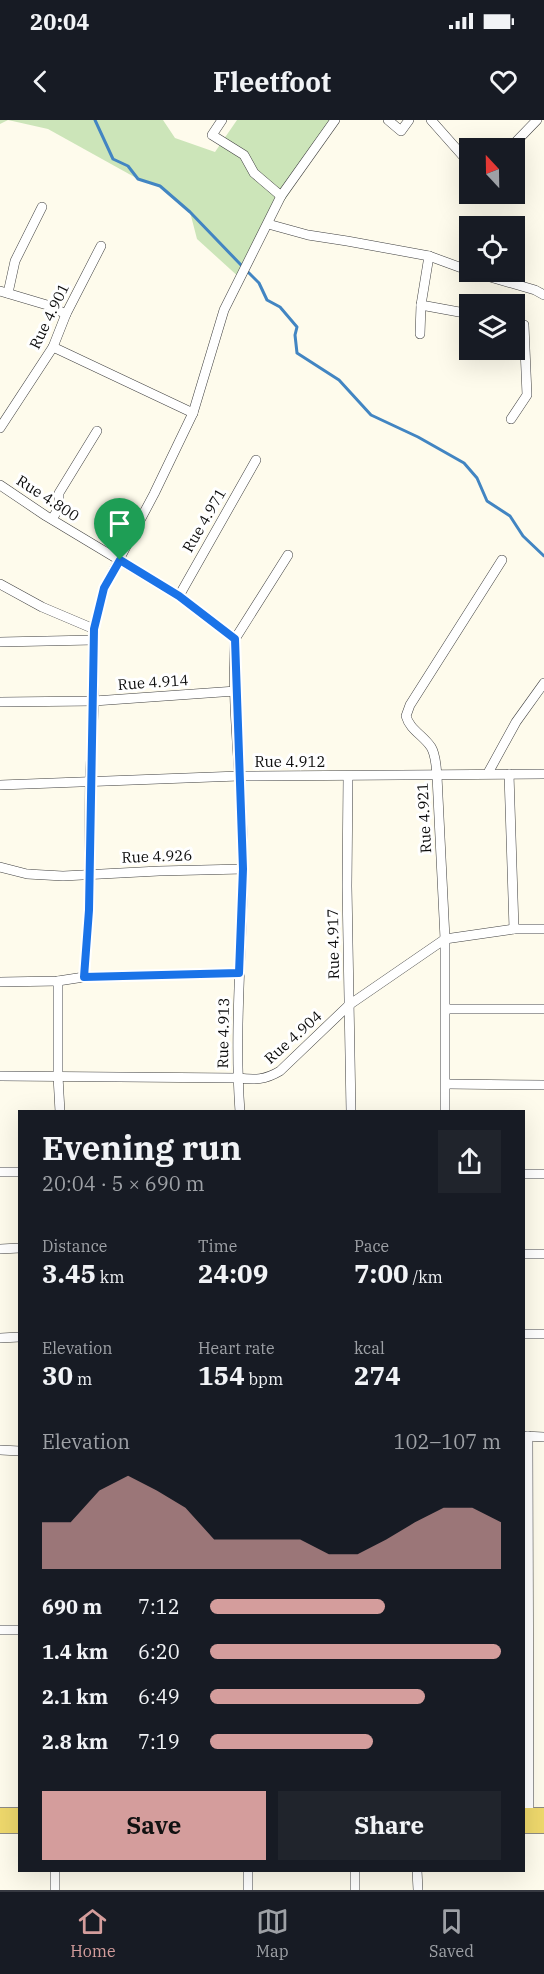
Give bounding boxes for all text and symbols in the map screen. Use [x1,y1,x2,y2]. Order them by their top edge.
text: 20:04 [30,7,89,36]
text: Fleetfoot [213,64,331,99]
icon: back [24,65,57,98]
icon: heart [487,65,520,98]
north arrow [459,138,525,204]
map controls [459,138,525,360]
button: locate [459,216,525,282]
street label: Rue 4.901 [25,280,73,352]
button: layers [459,294,525,360]
street label: Rue 4.800 [13,471,83,525]
street label: Rue 4.971 [178,485,230,555]
pin [94,498,145,560]
icon: arrive [103,507,136,540]
street label: Rue 4.914 [117,670,189,694]
street label: Rue 4.912 [255,752,325,771]
street label: Rue 4.921 [413,782,435,854]
street label: Rue 4.926 [121,845,193,867]
street label: Rue 4.917 [323,908,343,980]
street label: Rue 4.913 [213,997,233,1069]
street label: Rue 4.904 [260,1006,326,1068]
text: Evening run [42,1126,242,1169]
button: share [438,1130,501,1193]
text: 20:04 · 5 × 690 m [42,1170,205,1197]
text: Distance [42,1236,107,1256]
text: Time [198,1236,237,1256]
text: Pace [354,1236,389,1256]
text: 3.45 [42,1256,96,1290]
text: 24:09 [198,1256,268,1290]
text: 7:00 [354,1256,409,1290]
text: km [96,1267,124,1287]
text: /km [409,1267,443,1287]
text: Elevation [42,1338,112,1358]
text: Heart rate [198,1338,275,1358]
text: kcal [354,1338,385,1358]
text: 30 [42,1358,73,1392]
text: 154 [198,1358,245,1392]
text: 274 [354,1358,401,1392]
text: m [73,1369,92,1389]
text: bpm [245,1369,283,1389]
text: Elevation [42,1428,130,1455]
text: 102–107 m [394,1428,501,1455]
text: 690 m [42,1593,102,1620]
text: 7:12 [138,1593,180,1620]
text: 1.4 km [42,1638,108,1665]
text: 6:20 [138,1638,180,1665]
text: 2.1 km [42,1683,108,1710]
text: 6:49 [138,1683,180,1710]
text: 2.8 km [42,1728,108,1755]
text: 7:19 [138,1728,180,1755]
button: Save [42,1791,266,1860]
button: Share [278,1791,501,1860]
tab: Home [70,1905,116,1961]
tab: Map [256,1905,289,1961]
tab: Saved [429,1905,474,1961]

